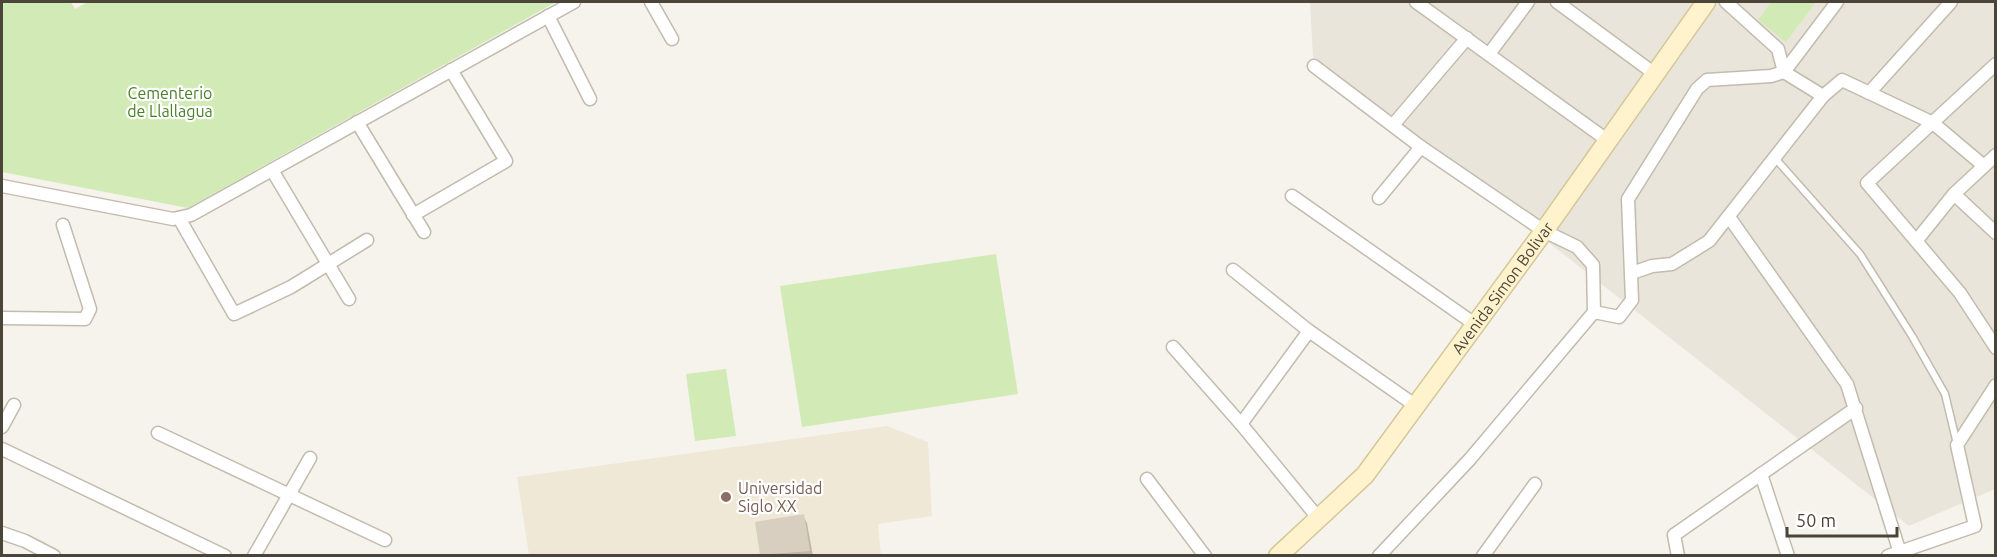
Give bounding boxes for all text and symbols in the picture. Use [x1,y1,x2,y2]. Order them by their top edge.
park label: Cementerio de Llallagua [127,84,213,120]
street label: Avenida Simon Bolivar [1448,218,1557,357]
place label: Universidad Siglo XX [738,479,822,515]
marker: Universidad Siglo XX [719,490,733,504]
scale bar [1787,500,1896,538]
text: 50 m [1796,510,1836,530]

